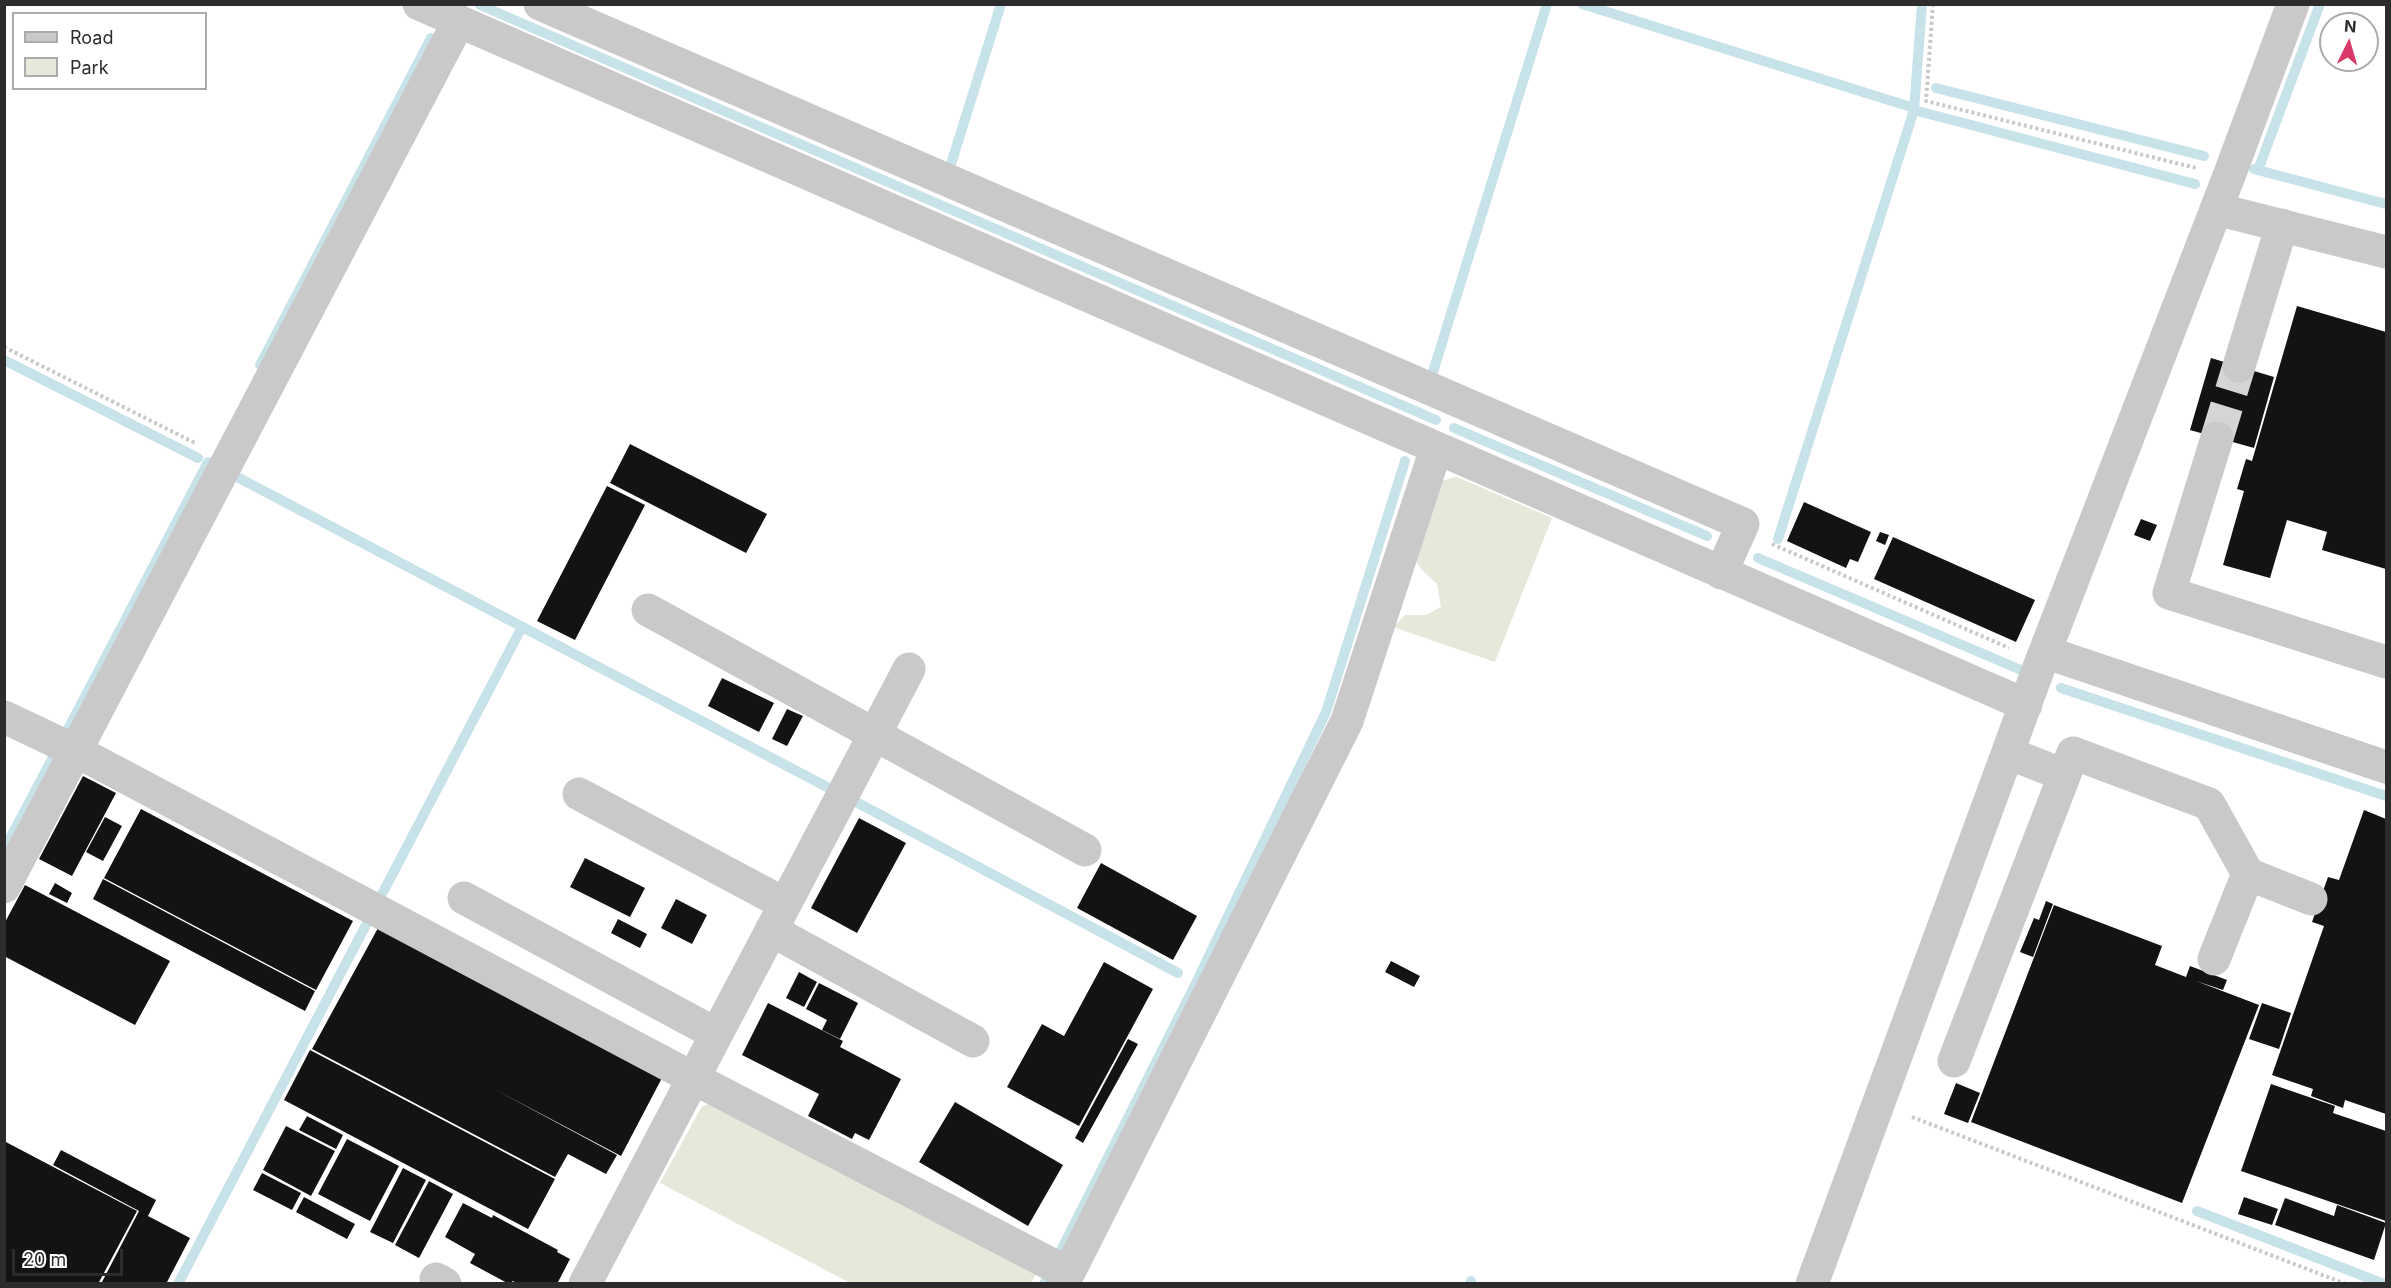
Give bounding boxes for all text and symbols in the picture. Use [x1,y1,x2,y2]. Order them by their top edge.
legend [12,12,207,90]
north arrow [2319,12,2379,72]
text: N [2343,16,2357,37]
text: Road [70,27,113,48]
text: Park [70,57,109,78]
scale bar [15,1237,126,1275]
text: 20 m [23,1249,66,1270]

